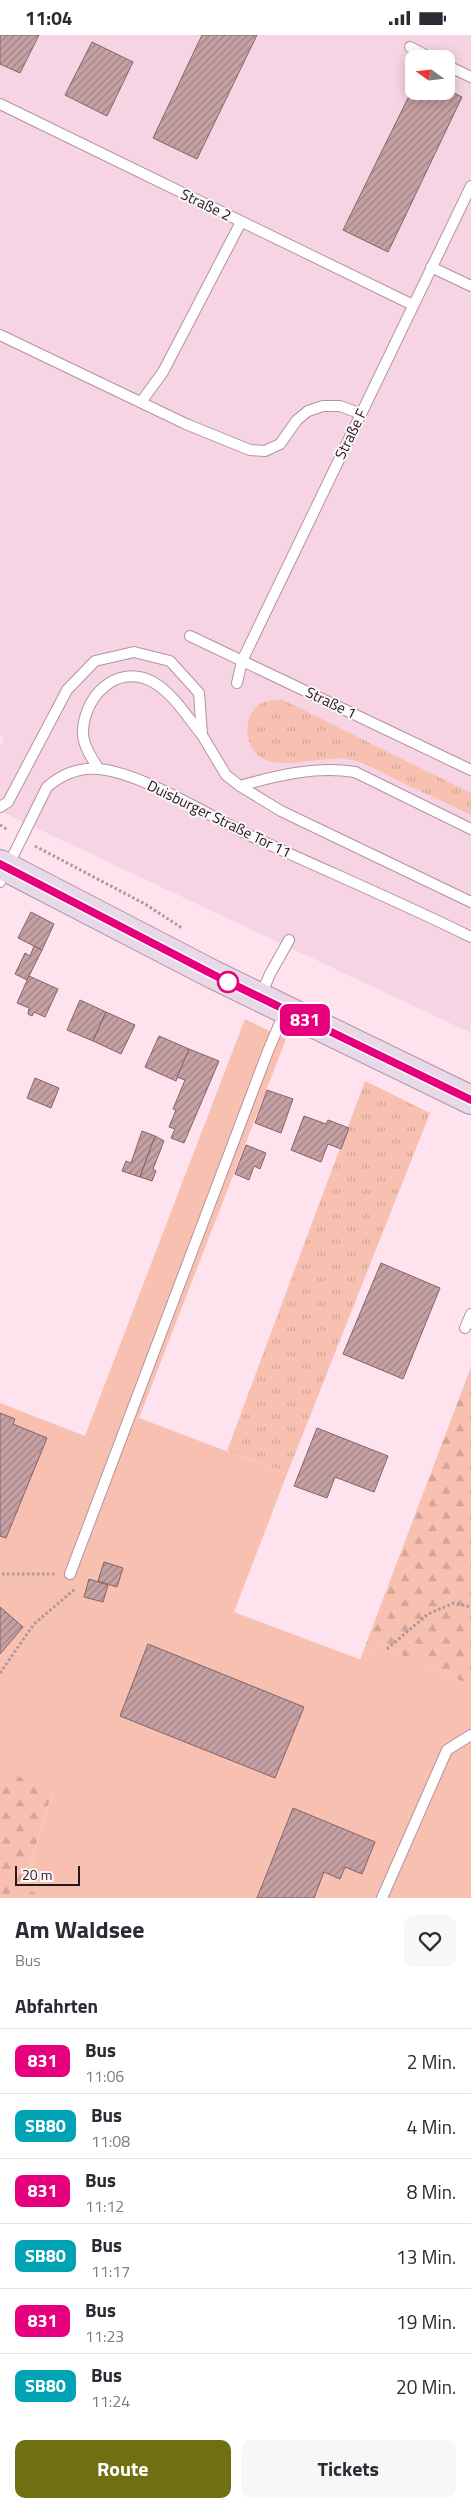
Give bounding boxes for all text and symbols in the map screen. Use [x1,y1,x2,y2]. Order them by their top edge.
text: 11:04 [25,3,72,32]
north arrow [405,50,455,100]
map controls [405,50,455,100]
street label: Straße 2 [177,182,235,227]
street label: Straße F [329,405,373,463]
street label: Straße 1 [302,680,360,725]
street label: Duisburger Straße Tor 11 [143,774,295,863]
unlabelled marker [217,971,239,993]
line badge: 831 [276,1004,334,1036]
text: 831 [290,1006,320,1033]
scale bar [15,1863,80,1886]
text: 20 m [22,1864,52,1885]
text: Am Waldsee [15,1911,145,1947]
button: heart [404,1915,456,1967]
text: Bus [15,1948,41,1972]
text: Abfahrten [15,1991,98,2020]
text: Bus [85,2035,116,2064]
text: 831 [27,2047,58,2074]
text: 2 Min. [407,2047,456,2076]
text: 11:06 [85,2064,124,2088]
text: Bus [91,2100,122,2129]
text: SB80 [25,2112,66,2139]
text: 4 Min. [407,2112,456,2141]
text: 11:08 [91,2129,130,2153]
text: Bus [85,2165,116,2194]
text: 831 [27,2177,58,2204]
text: 8 Min. [407,2177,456,2206]
text: 11:12 [85,2194,124,2218]
text: Bus [91,2230,122,2259]
text: SB80 [25,2242,66,2269]
text: 13 Min. [396,2242,456,2271]
text: 11:17 [91,2259,130,2283]
text: Bus [85,2295,116,2324]
text: 831 [27,2307,58,2334]
text: 19 Min. [396,2307,456,2336]
text: 11:23 [85,2324,124,2348]
text: Bus [91,2360,122,2389]
text: SB80 [25,2372,66,2399]
text: 20 Min. [396,2372,456,2401]
text: 11:24 [91,2389,130,2413]
button: Route [15,2440,231,2498]
button: Tickets [241,2440,456,2498]

